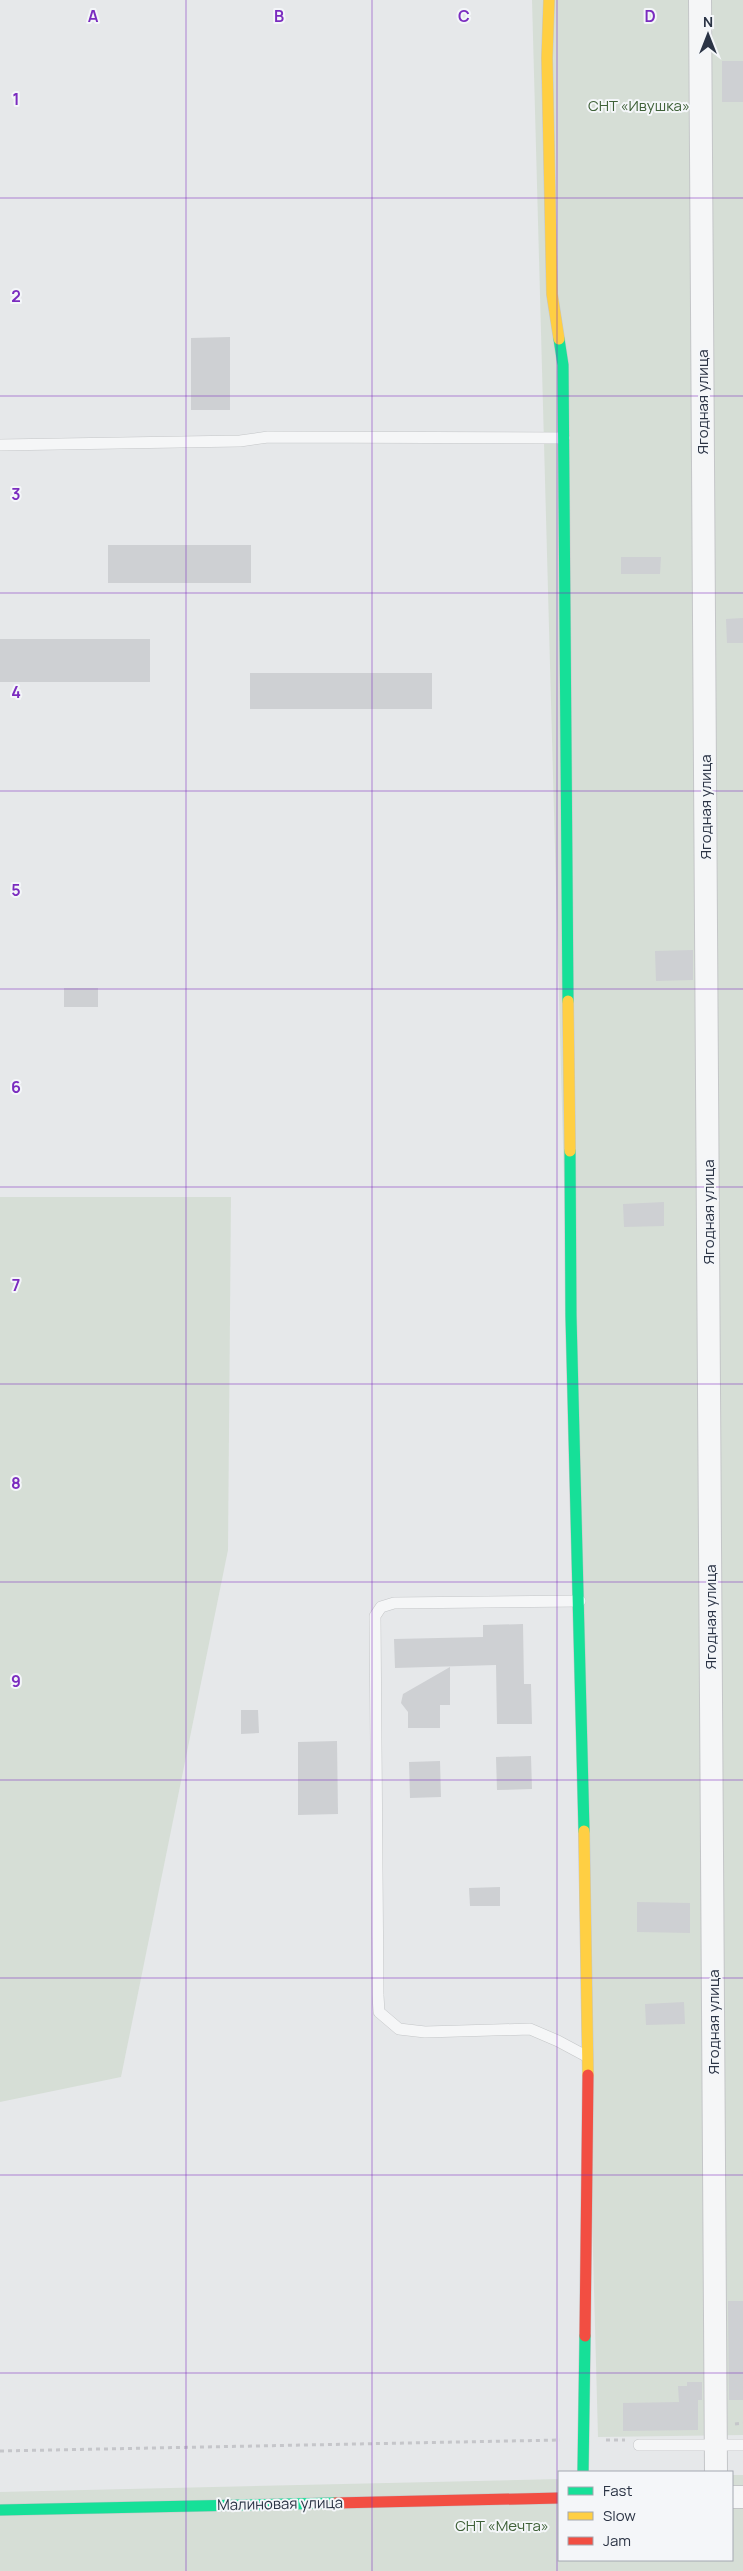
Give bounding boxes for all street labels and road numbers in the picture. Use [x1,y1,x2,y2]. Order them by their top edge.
street label: Ягодная улица [692,350,713,455]
street label: Ягодная улица [695,755,716,860]
street label: Ягодная улица [698,1160,719,1265]
street label: Ягодная улица [700,1565,721,1670]
street label: Ягодная улица [703,1970,724,2075]
street label: Малиновая улица [217,2492,343,2515]

